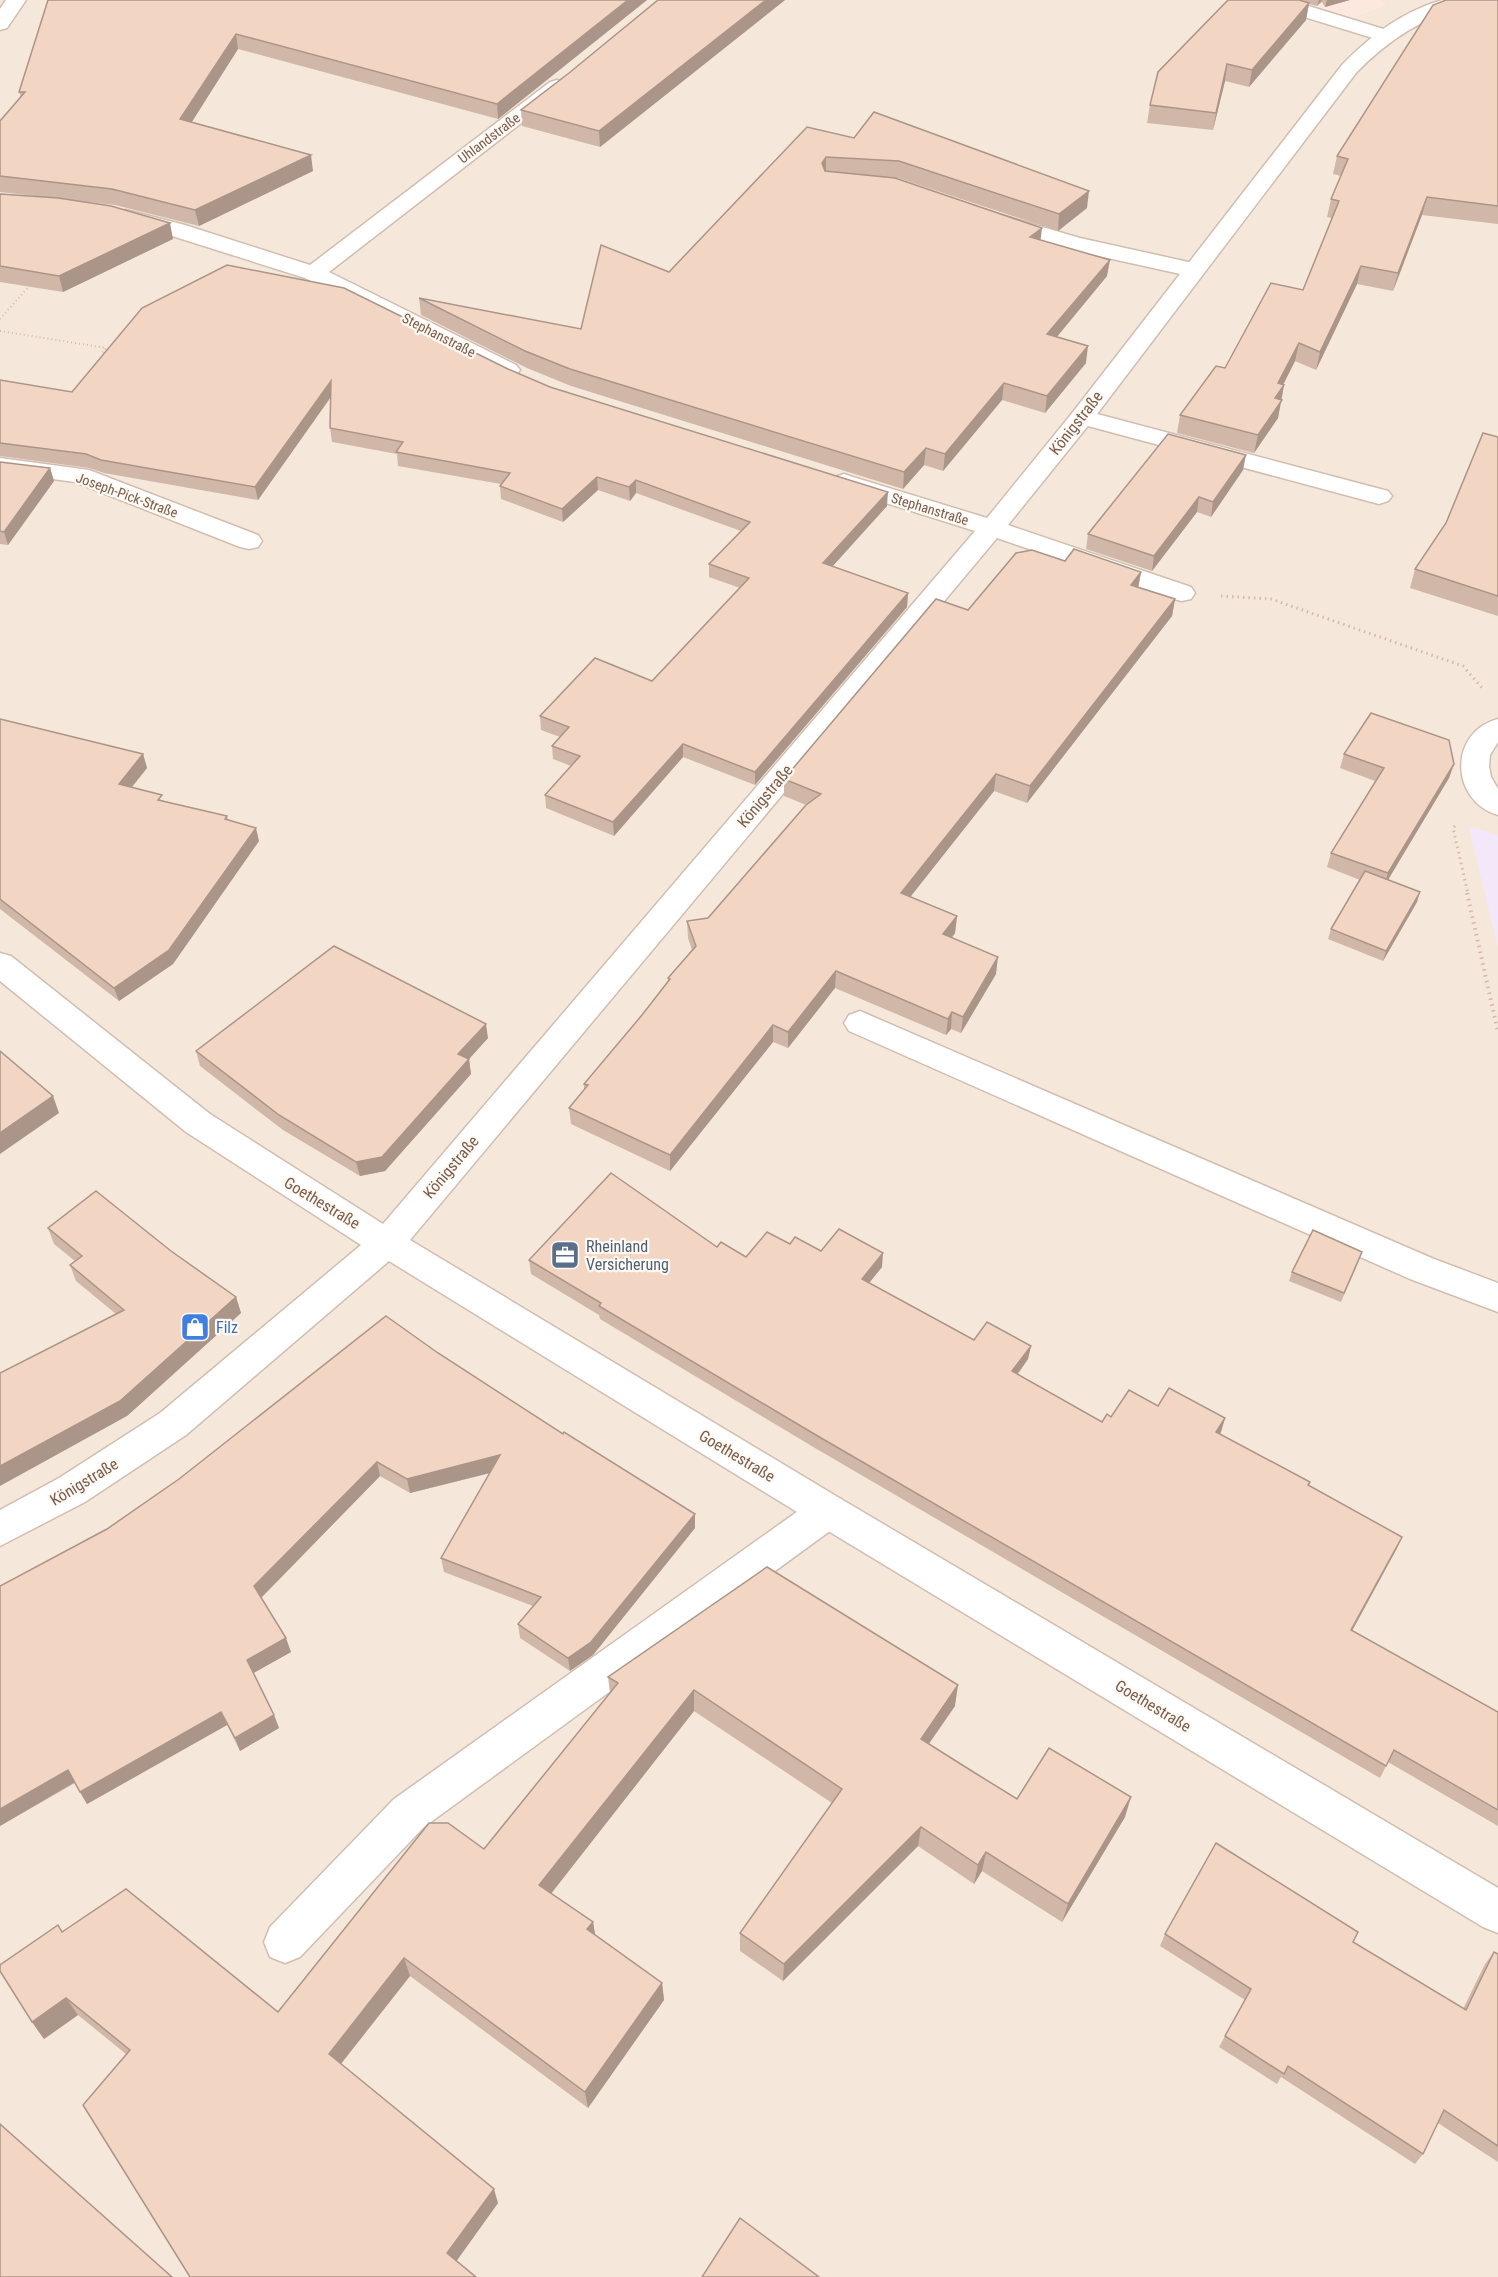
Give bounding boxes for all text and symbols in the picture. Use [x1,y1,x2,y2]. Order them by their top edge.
street label: Uhlandstraße [455,109,523,166]
street label: Stephanstraße [400,310,479,361]
street label: Königstraße [1045,387,1107,459]
street label: Joseph-Pick-Straße [74,469,180,521]
street label: Stephanstraße [889,490,971,529]
street label: Königstraße [733,761,797,831]
street label: Königstraße [419,1132,483,1202]
street label: Goethestraße [281,1173,363,1233]
place label: Rheinland Versicherung [586,1237,669,1274]
office icon: Rheinland Versicherung [549,1239,581,1271]
shop icon: Filz [179,1311,211,1343]
place label: Filz [216,1318,238,1337]
street label: Goethestraße [696,1426,778,1486]
street label: Königstraße [47,1454,121,1510]
street label: Goethestraße [1112,1676,1194,1736]

